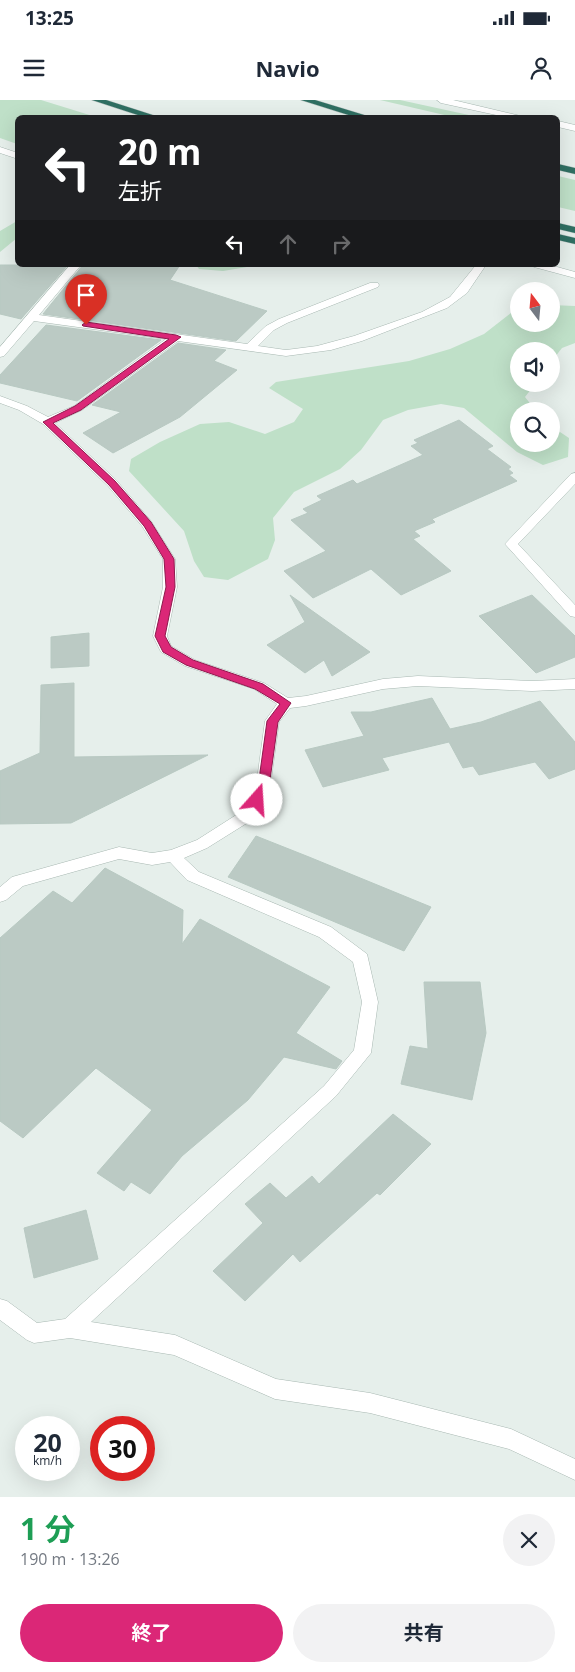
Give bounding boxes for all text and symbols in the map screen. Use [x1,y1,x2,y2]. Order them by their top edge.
text: 13:25 [25,5,74,31]
text: Navio [255,53,320,83]
icon: menu [20,54,48,82]
icon: person [527,54,555,82]
text: 20 m [118,128,201,175]
icon: left [35,135,100,200]
text: 左折 [118,175,162,205]
icon: left [221,230,249,258]
icon: ahead [274,230,302,258]
icon: right [327,230,355,258]
pin [65,274,107,325]
icon: arrive [72,281,100,309]
north arrow [510,282,560,332]
map controls [510,282,560,452]
button: sound [510,342,560,392]
button: search [510,402,560,452]
position arrow [230,773,282,825]
speed limit sign: 30 [90,1416,155,1481]
text: 20 [33,1425,62,1459]
text: km/h [33,1452,62,1469]
text: 1 分 [20,1508,75,1549]
button: close [503,1514,555,1566]
text: 190 m · 13:26 [20,1548,120,1570]
button: 終了 [20,1604,283,1662]
button: 共有 [293,1604,555,1662]

